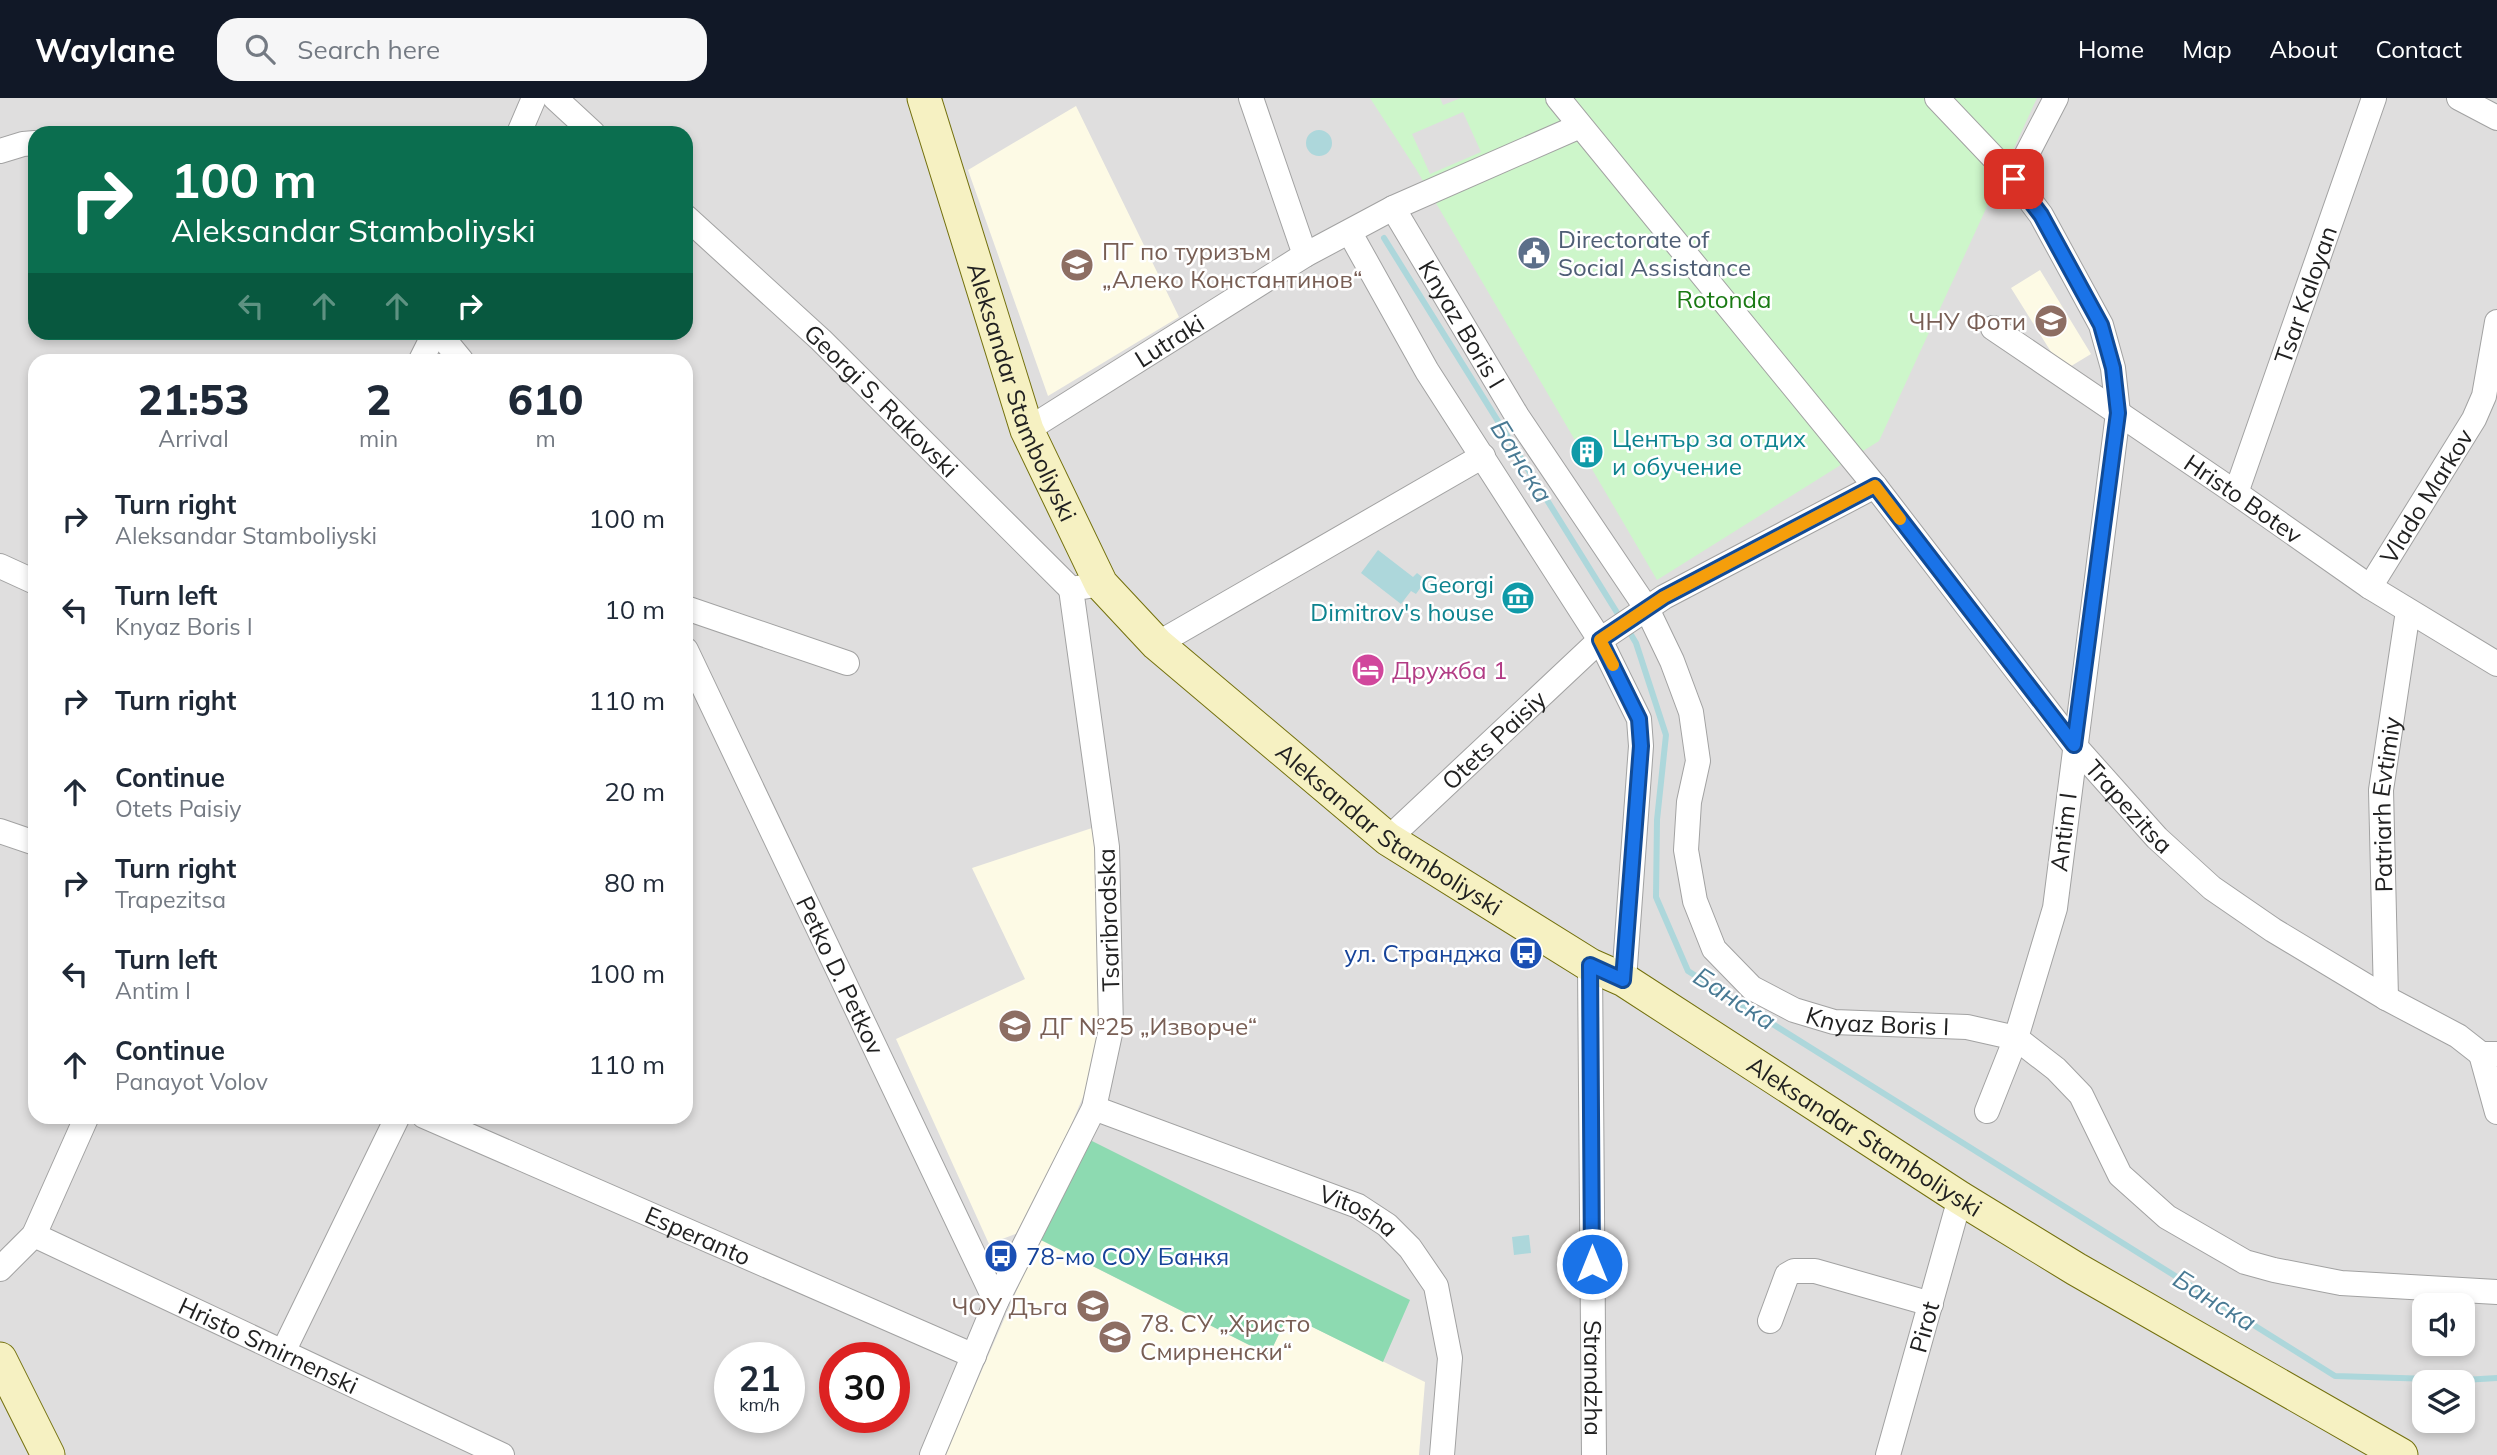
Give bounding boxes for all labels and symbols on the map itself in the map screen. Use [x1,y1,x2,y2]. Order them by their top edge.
pin [1984,149,2044,209]
street label: Tsar Kaloyan [2267,222,2343,368]
place label: Directorate of Social Assistance [1558,224,1751,282]
public building icon: Directorate of Social Assistance [1515,234,1553,272]
place label: ПГ по туризъм „Алеко Константинов“ [1102,236,1362,294]
school or university icon: ПГ по туризъм „Алеко Константинов“ [1058,246,1096,284]
street label: Knyaz Boris I [1412,255,1512,393]
street label: Aleksandar Stamboliyski [961,259,1083,526]
park label: Rotonda [1677,284,1771,314]
school or university icon: ЧНУ Фоти [2032,302,2070,340]
place label: ЧНУ Фоти [1909,306,2026,336]
street label: Lutraki [1129,308,1209,373]
street label: Georgi S. Rakovski [798,317,965,483]
water label: Банска [1484,413,1560,509]
place label: Център за отдих и обучение [1612,423,1806,481]
street label: Vlado Markov [2373,423,2480,569]
building icon: Център за отдих и обучение [1568,433,1606,471]
street label: Hristo Botev [2179,447,2308,550]
place label: Georgi Dimitrov's house [1310,569,1494,627]
museum icon: Georgi Dimitrov's house [1499,579,1537,617]
hotel icon: Дружба 1 [1349,651,1387,689]
place label: Дружба 1 [1392,655,1507,685]
street label: Otets Paisiy [1435,683,1552,796]
street label: Patriarh Evtimiy [2365,714,2407,893]
street label: Aleksandar Stamboliyski [1270,736,1508,922]
street label: Trapezitsa [2079,753,2179,860]
street label: Antim I [2043,791,2083,873]
street label: Tsaribrodska [1091,848,1125,992]
street label: Petko D. Petkov [790,891,891,1060]
bus stop icon: ул. Странджа [1507,934,1545,972]
place label: ул. Странджа [1344,938,1502,968]
water label: Банска [1687,959,1783,1037]
street label: Knyaz Boris I [1802,999,1950,1041]
school or university icon: ДГ №25 „Изворче“ [996,1007,1034,1045]
place label: ДГ №25 „Изворче“ [1040,1011,1257,1041]
street label: Aleksandar Stamboliyski [1742,1049,1988,1223]
street label: Vitosha [1315,1178,1405,1243]
street label: Esperanto [641,1199,756,1272]
position arrow [1555,1227,1629,1301]
bus stop icon: 78-мо СОУ Банкя [982,1237,1020,1275]
place label: 78-мо СОУ Банкя [1026,1241,1229,1271]
water label: Банска [2167,1262,2263,1338]
school or university icon: ЧОУ Дъга [1074,1287,1112,1325]
street label: Hristo Smirnenski [174,1290,363,1400]
place label: ЧОУ Дъга [952,1291,1068,1321]
street label: Pirot [1902,1298,1945,1356]
place label: 78. СУ „Христо Смирненски“ [1140,1308,1310,1366]
school or university icon: 78. СУ „Христо Смирненски“ [1096,1318,1134,1356]
street label: Strandzha [1578,1320,1609,1436]
speed limit sign: 30 [819,1342,910,1433]

